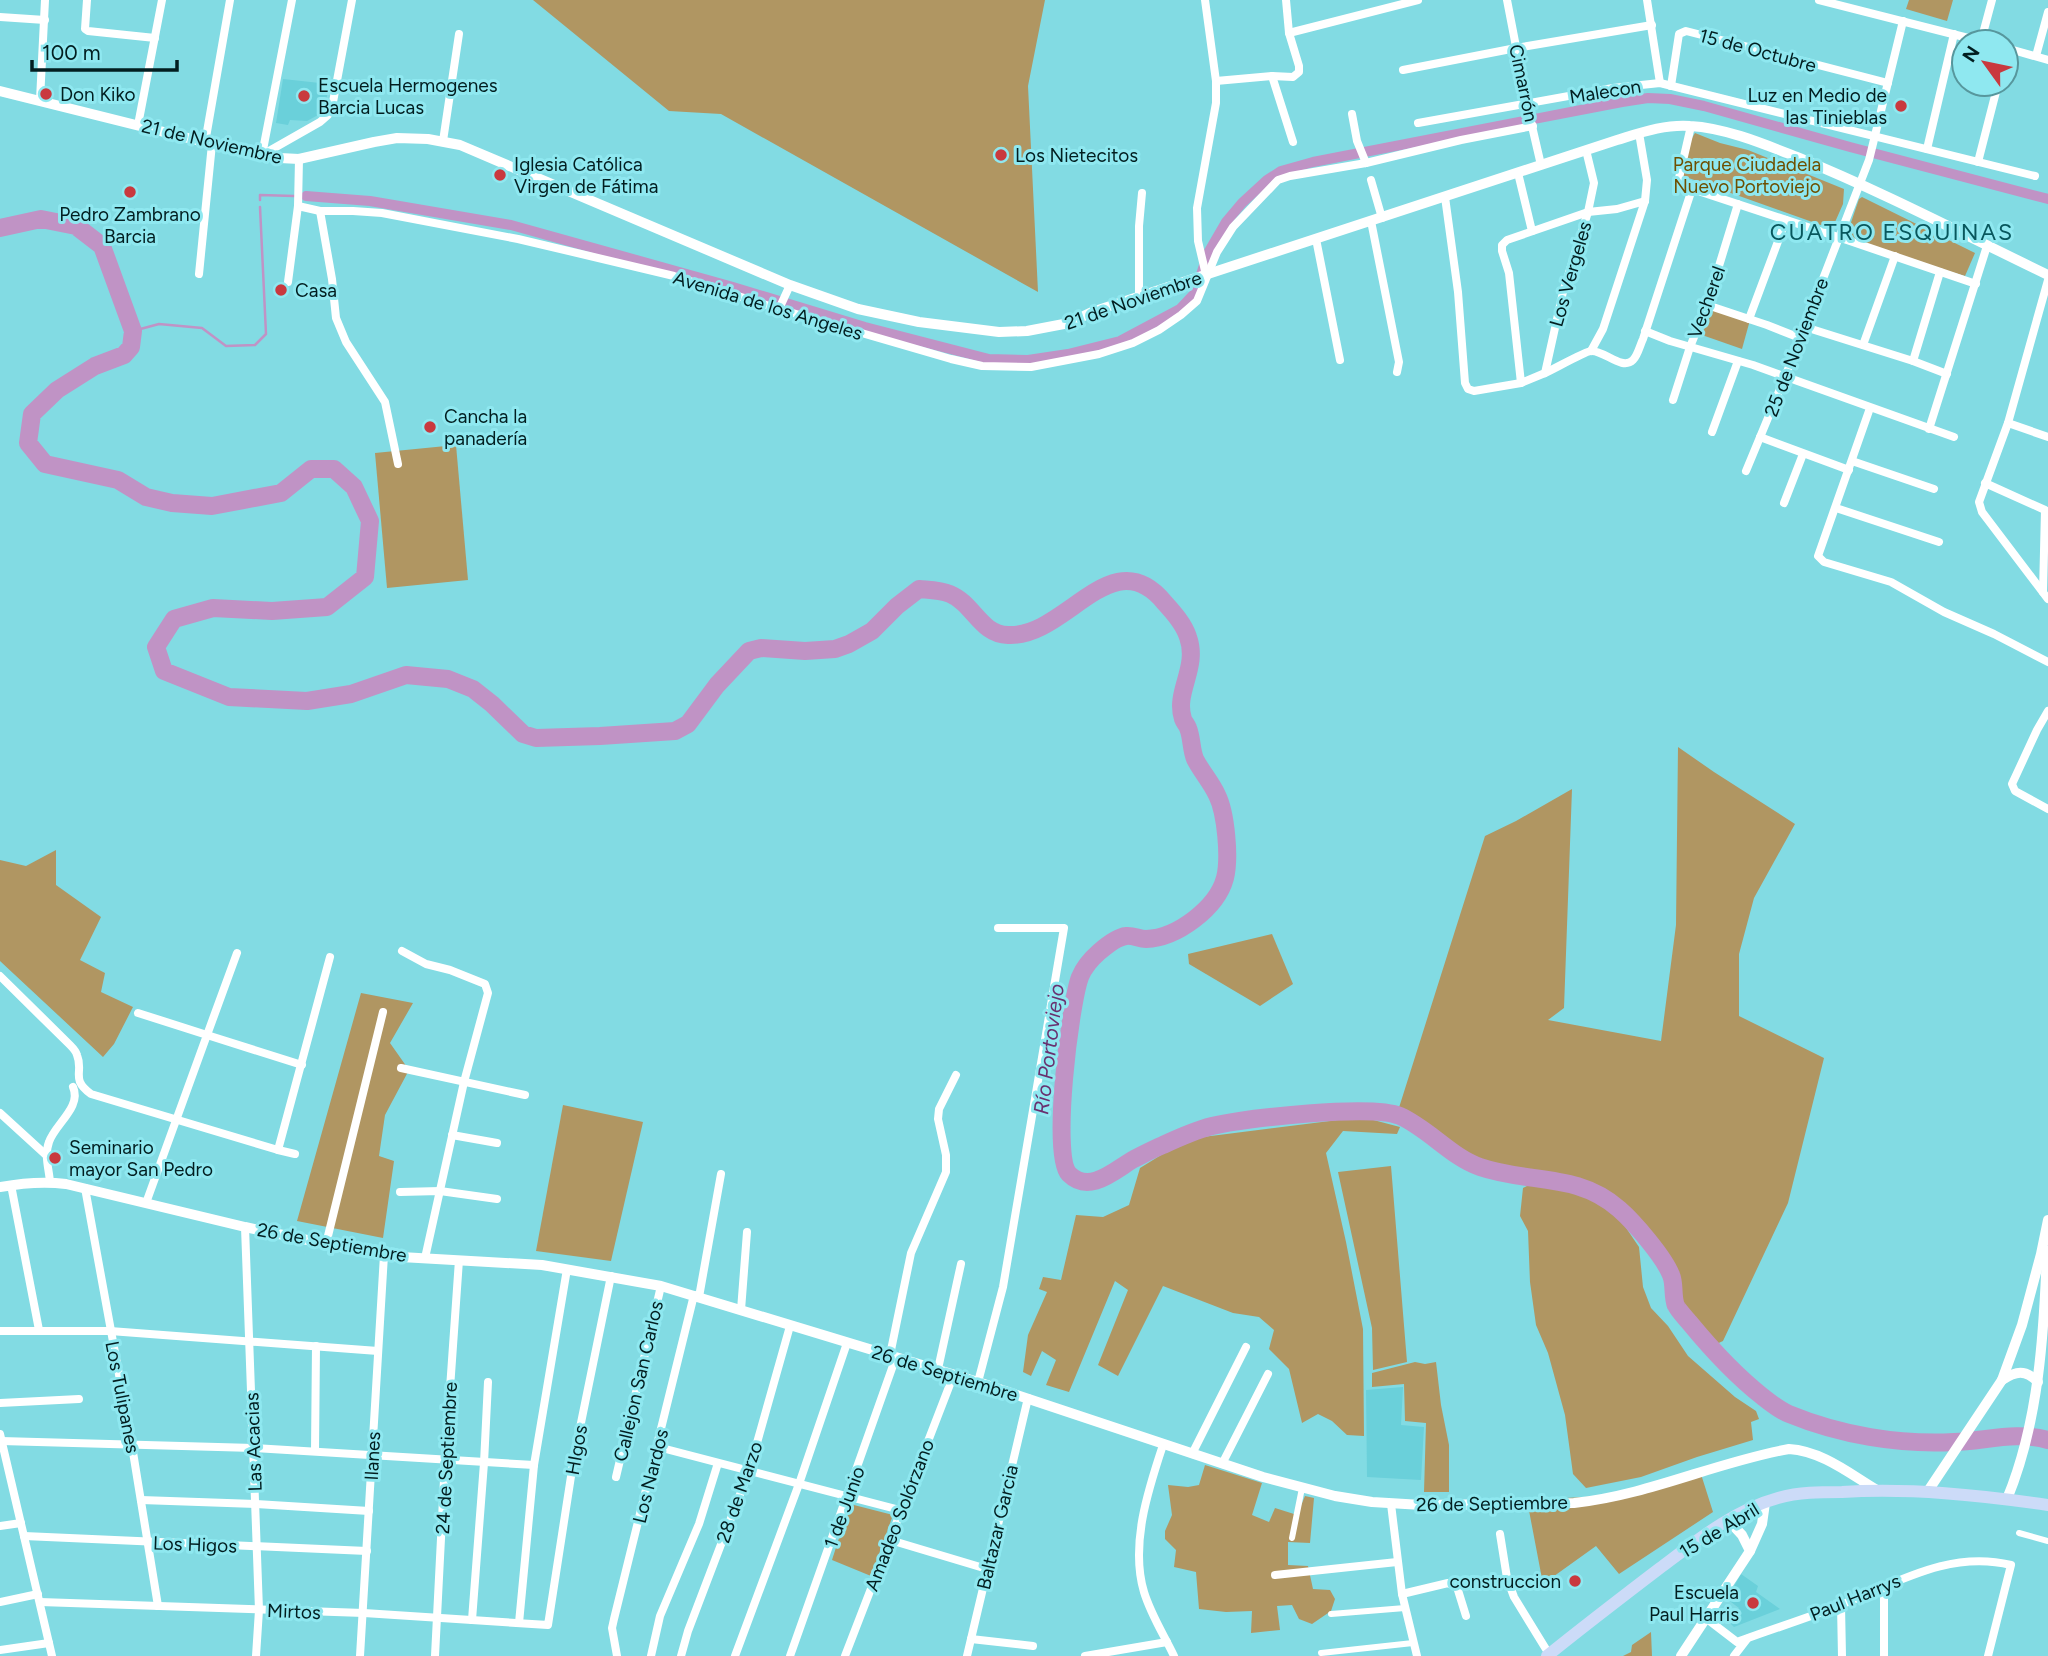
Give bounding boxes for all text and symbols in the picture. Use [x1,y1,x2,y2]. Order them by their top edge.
street label: 15 de Octubre [1697,24,1819,77]
scale bar [32,28,177,72]
north arrow [1950,28,2020,98]
text: 100 m [42,40,101,65]
street label: Cimarrón [1504,42,1543,124]
text: N [1958,42,1985,66]
place label: Escuela Hermogenes Barcia Lucas [318,74,498,119]
street label: Malecon [1568,74,1643,109]
place label: Don Kiko [60,83,135,106]
place label: Luz en Medio de las Tinieblas [1748,84,1887,129]
marker: Don Kiko [38,86,54,102]
marker: Escuela Hermogenes Barcia Lucas [296,88,312,104]
marker: Luz en Medio de las Tinieblas [1893,98,1909,114]
street label: 21 de Noviembre [139,114,284,169]
place label: Los Nietecitos [1015,144,1138,167]
marker: Los Nietecitos [993,147,1009,163]
place label: Iglesia Católica Virgen de Fátima [514,153,658,198]
park label: Parque Ciudadela Nuevo Portoviejo [1673,153,1821,198]
marker: Iglesia Católica Virgen de Fátima [492,167,508,183]
marker: Pedro Zambrano Barcia [122,184,138,200]
place label: Pedro Zambrano Barcia [59,203,201,248]
district label: CUATRO ESQUINAS [1770,218,2014,246]
street label: Los Vergeles [1544,219,1597,330]
street label: Vecherel [1683,263,1730,341]
street label: Avenida de los Angeles [671,266,865,345]
street label: 21 de Noviembre [1062,266,1205,335]
street label: 25 de Noviembre [1759,275,1833,420]
place label: Casa [295,279,337,302]
marker: Casa [273,282,289,298]
place label: Cancha la panadería [444,405,527,450]
marker: Cancha la panadería [422,419,438,435]
water label: Río Portoviejo [1028,982,1069,1116]
place label: Seminario mayor San Pedro [69,1136,213,1181]
marker: Seminario mayor San Pedro [47,1150,63,1166]
street label: 26 de Septiembre [255,1218,409,1267]
street label: Callejon San Carlos [609,1298,668,1464]
street label: Los Tulipanes [100,1339,145,1455]
street label: 26 de Septiembre [869,1340,1021,1407]
street label: 24 de Septiembre [431,1381,462,1535]
street label: Las Acacias [240,1392,267,1492]
street label: HIgos [561,1423,592,1477]
street label: Los Nardos [628,1426,673,1526]
street label: Ilanes [360,1431,385,1481]
street label: Amadeo Solórzano [860,1436,939,1594]
street label: 28 de Marzo [711,1438,768,1546]
street label: Baltazar Garcia [972,1462,1023,1592]
street label: 1 de Junio [819,1463,870,1551]
street label: 26 de Septiembre [1416,1491,1568,1516]
street label: 15 de Abril [1675,1498,1763,1563]
street label: Los Higos [153,1532,238,1557]
street label: Paul Harrys [1807,1569,1904,1626]
place label: construccion [1449,1570,1561,1593]
marker: construccion [1567,1573,1583,1589]
place label: Escuela Paul Harris [1649,1581,1739,1626]
marker: Escuela Paul Harris [1745,1595,1761,1611]
street label: Mirtos [267,1599,321,1624]

